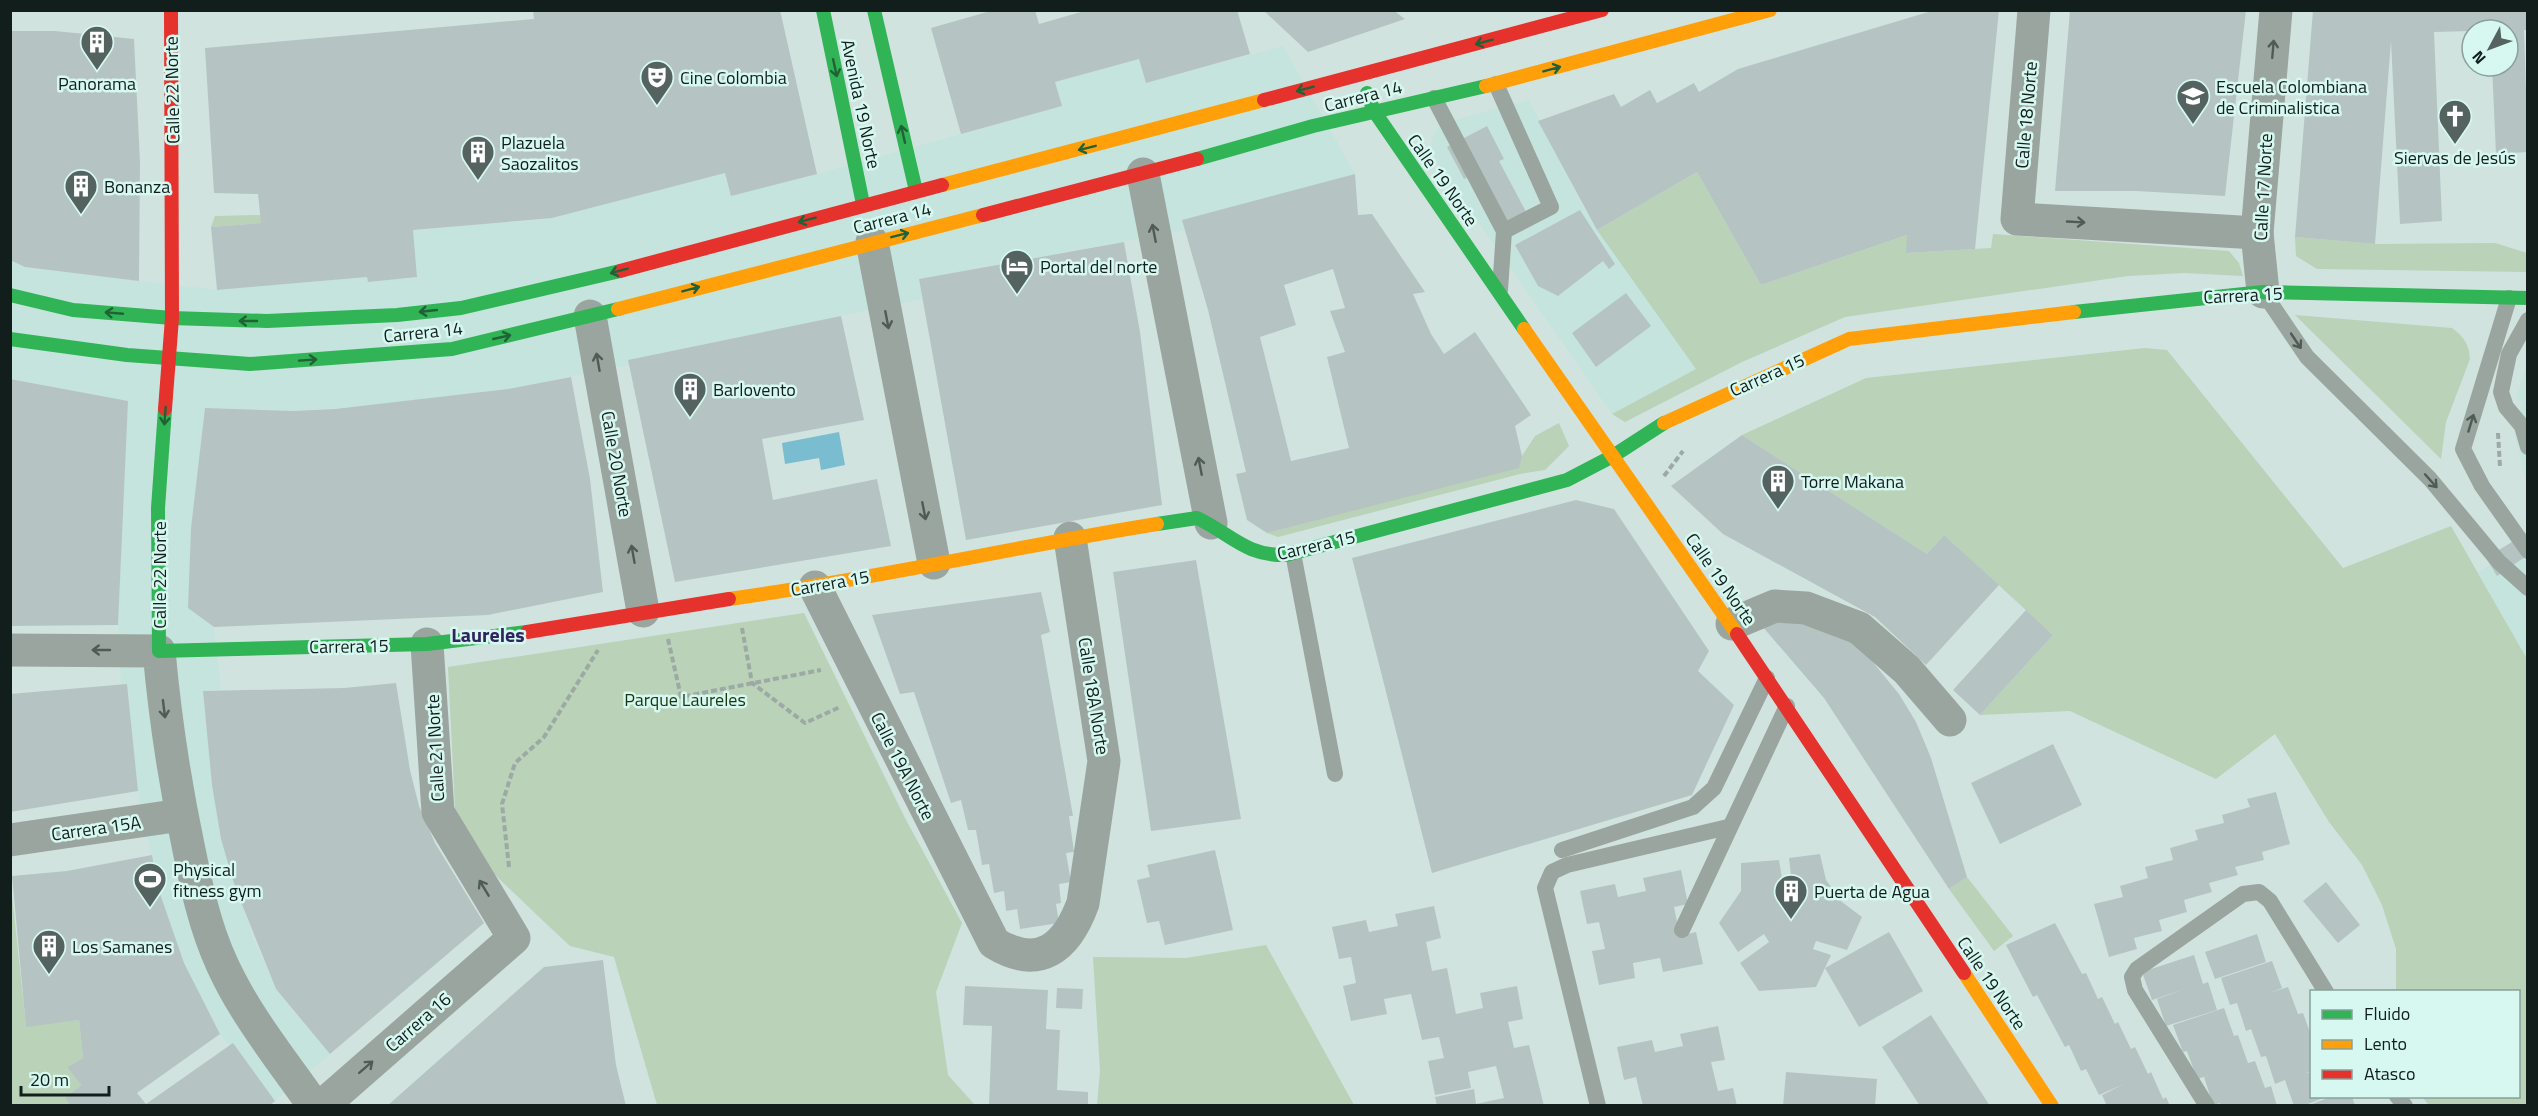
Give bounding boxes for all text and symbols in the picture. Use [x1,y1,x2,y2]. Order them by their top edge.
north arrow [2460,18,2520,78]
building icon: Panorama [79,24,115,71]
street label: Calle 22 Norte [158,36,186,144]
street label: Avenida 19 Norte [834,37,888,171]
one-way arrow [1475,37,1494,48]
one-way arrow [2268,40,2279,60]
text: N [2466,46,2491,70]
one-way arrow [829,58,841,77]
theatre icon: Cine Colombia [639,59,675,106]
street label: Calle 18 Norte [2008,60,2044,170]
one-way arrow [1543,63,1562,74]
place label: Cine Colombia [680,64,787,91]
place label: Panorama [58,70,136,97]
street label: Carrera 14 [1321,73,1405,119]
place label: Escuela Colombiana de Criminalistica [2216,73,2367,121]
school or university icon: Escuela Colombiana de Criminalistica [2175,78,2211,125]
one-way arrow [1296,84,1315,95]
church icon: Siervas de Jesús [2437,98,2473,145]
one-way arrow [896,125,908,144]
street label: Calle 19 Norte [1401,128,1485,232]
place label: Plazuela Saozalitos [501,129,579,177]
street label: Calle 17 Norte [2247,133,2279,241]
building icon: Plazuela Saozalitos [460,134,496,181]
one-way arrow [1077,142,1096,154]
place label: Siervas de Jesús [2394,144,2516,171]
building icon: Bonanza [63,168,99,215]
place label: Bonanza [104,173,170,200]
street label: Carrera 14 [850,195,934,241]
one-way arrow [798,214,817,226]
one-way arrow [2065,217,2085,228]
one-way arrow [1148,224,1159,243]
one-way arrow [890,228,909,240]
hotel icon: Portal del norte [999,248,1035,295]
place label: Portal del norte [1040,253,1157,280]
one-way arrow [609,265,628,277]
street label: Carrera 15 [2203,279,2283,311]
one-way arrow [681,283,700,295]
one-way arrow [419,306,438,317]
one-way arrow [104,308,124,319]
one-way arrow [882,310,893,329]
street label: Carrera 14 [382,314,464,350]
one-way arrow [239,315,259,327]
one-way arrow [492,331,511,343]
one-way arrow [2290,332,2302,348]
street label: Carrera 15 [1725,346,1809,404]
one-way arrow [592,353,603,372]
one-way arrow [298,354,318,365]
building icon: Barlovento [672,371,708,418]
place label: Barlovento [713,376,796,403]
one-way arrow [160,405,171,425]
street label: Calle 20 Norte [594,409,640,519]
one-way arrow [2466,414,2477,433]
one-way arrow [1194,456,1205,476]
building icon: Torre Makana [1760,463,1796,510]
place label: Torre Makana [1801,468,1904,495]
one-way arrow [2424,473,2438,488]
one-way arrow [919,501,930,521]
street label: Calle 22 Norte [146,521,173,629]
street label: Carrera 15 [1274,523,1358,567]
street label: Calle 19 Norte [1679,527,1763,631]
one-way arrow [627,544,638,564]
street label: Carrera 15 [788,563,872,603]
district label: Laureles [451,619,525,650]
street label: Carrera 15 [309,632,389,660]
street label: Calle 18A Norte [1071,635,1117,757]
one-way arrow [91,644,111,656]
park label: Parque Laureles [624,686,746,713]
street label: Calle 21 Norte [419,694,451,802]
one-way arrow [159,698,170,718]
street label: Calle 19A Norte [864,707,942,825]
street label: Carrera 15A [49,808,143,848]
place label: Physical fitness gym [173,856,262,904]
sports icon: Physical fitness gym [132,861,168,908]
building icon: Puerta de Agua [1773,873,1809,920]
place label: Puerta de Agua [1814,878,1930,905]
one-way arrow [478,880,490,897]
building icon: Los Samanes [31,928,67,975]
street label: Calle 19 Norte [1951,931,2033,1035]
place label: Los Samanes [72,933,172,960]
street label: Carrera 16 [379,986,457,1058]
legend [2310,990,2520,1098]
text: Fluido [2364,1000,2410,1027]
text: Lento [2364,1030,2407,1057]
scale bar [21,1059,110,1097]
one-way arrow [358,1060,373,1074]
text: Atasco [2364,1060,2415,1087]
text: 20 m [30,1066,69,1093]

